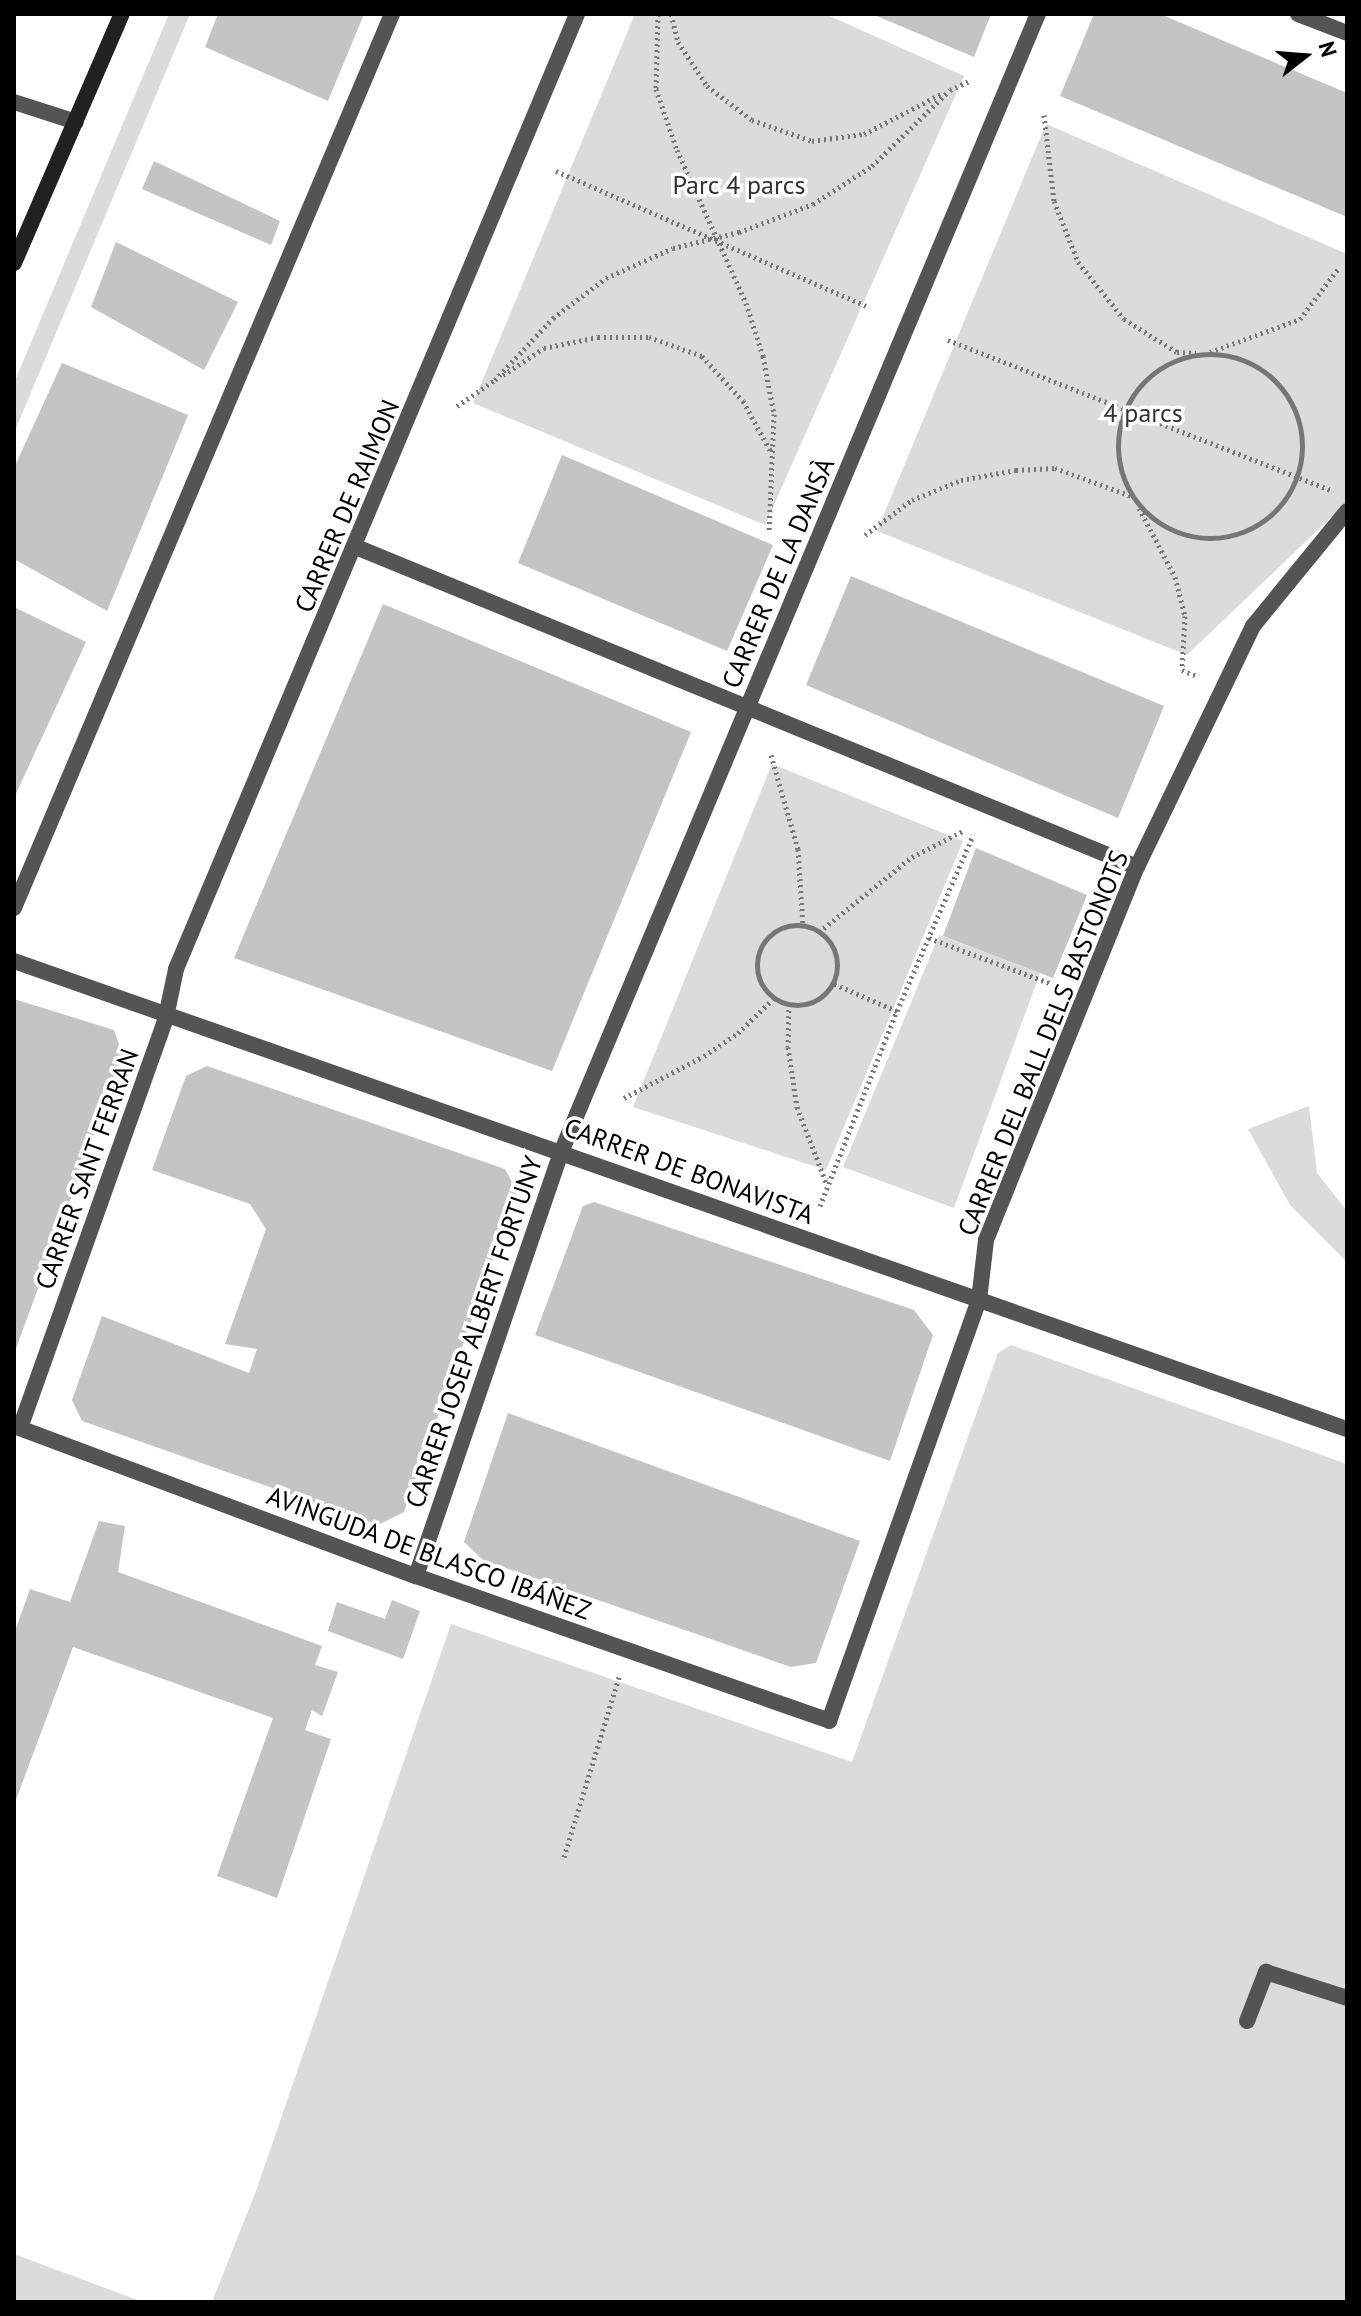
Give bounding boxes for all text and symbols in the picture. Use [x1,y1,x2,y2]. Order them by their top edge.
north arrow [1265,16,1345,96]
text: N [1312,38,1343,60]
park label: Parc 4 parcs [672,169,806,201]
street label: CARRER DE RAIMON [288,395,406,617]
park label: 4 parcs [1103,397,1183,429]
street label: CARRER DE LA DANSÀ [715,453,841,693]
street label: CARRER DEL BALL DELS BASTONOTS [951,845,1135,1241]
street label: CARRER SANT FERRAN [29,1044,145,1294]
street label: CARRER DE BONAVISTA [560,1111,818,1231]
street label: CARRER JOSEP ALBERT FORTUNY [399,1151,549,1513]
street label: AVINGUDA DE BLASCO IBÁÑEZ [262,1480,596,1626]

